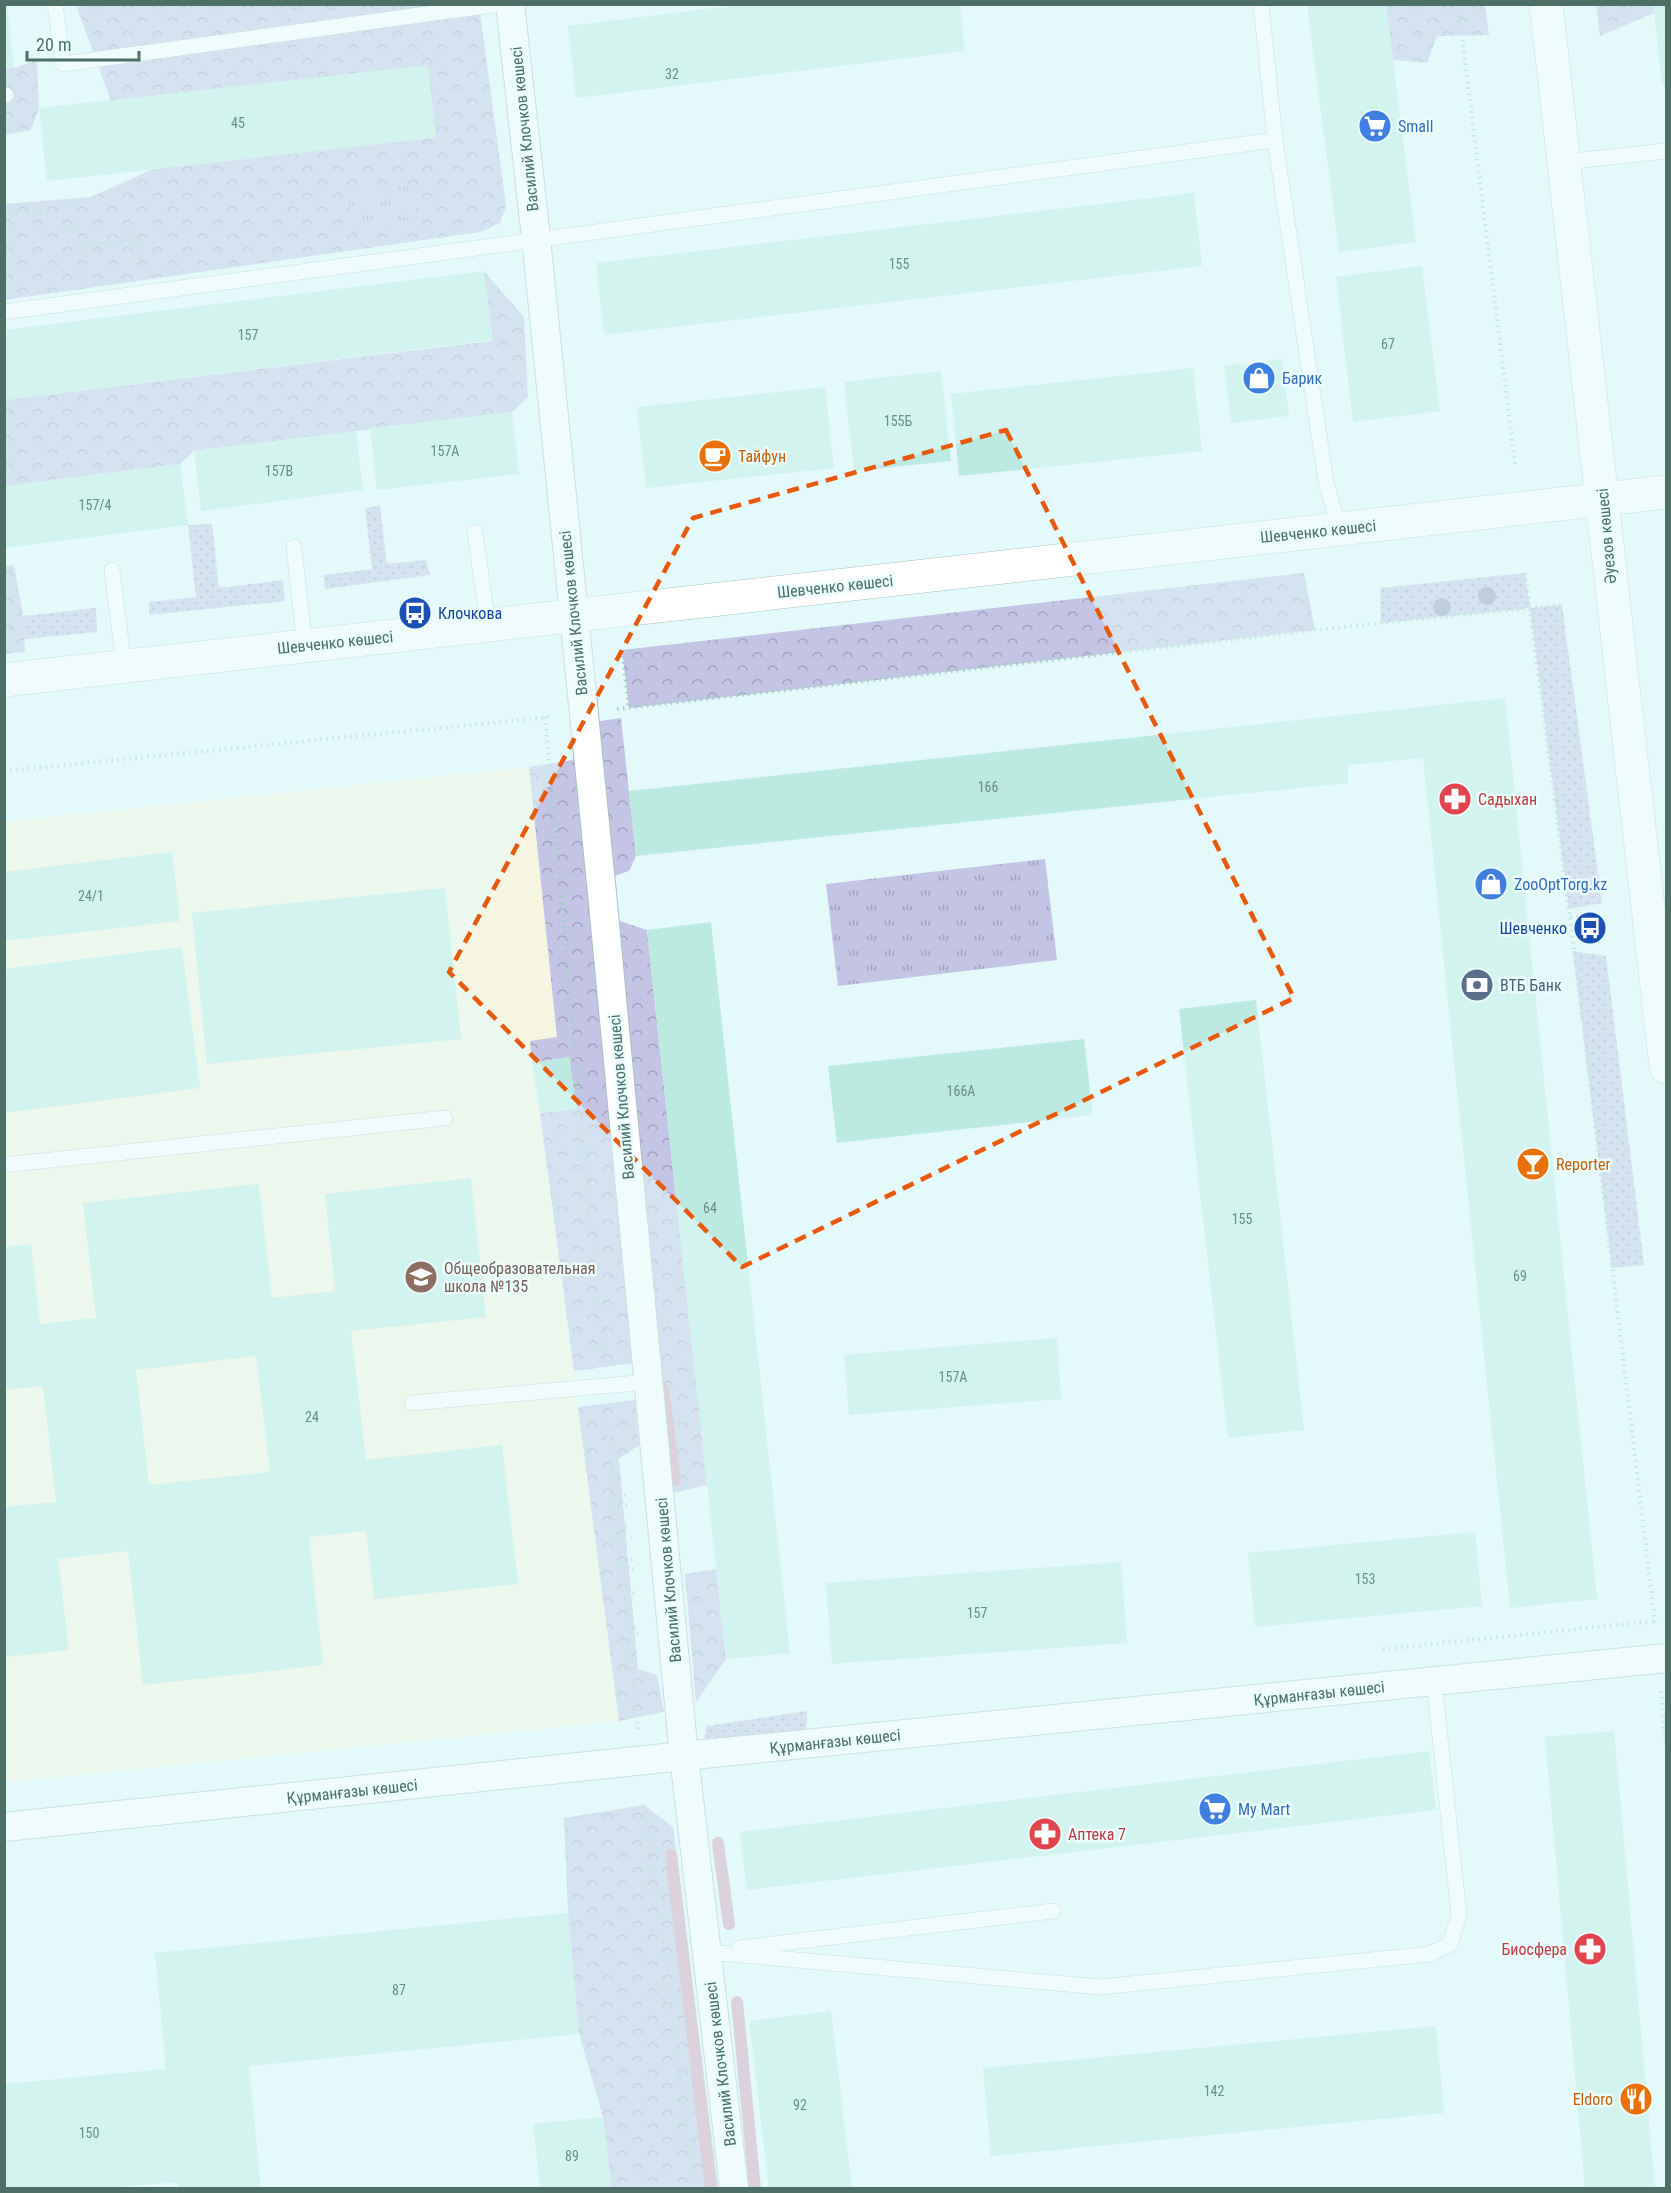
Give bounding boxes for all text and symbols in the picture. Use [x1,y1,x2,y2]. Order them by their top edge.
scale bar [27,24,140,62]
text: 20 m [36,34,71,55]
street label: Василий Клочков көшесі [506,46,543,212]
house number: 32 [665,66,679,82]
supermarket icon: Small [1357,108,1393,144]
house number: 45 [231,115,245,131]
place label: Small [1398,117,1433,136]
house number: 155 [889,256,909,272]
house number: 157 [238,327,258,343]
house number: 67 [1381,336,1395,352]
shop icon: Барик [1241,360,1277,396]
place label: Барик [1282,369,1323,388]
house number: 155Б [884,413,913,429]
cafe icon: Тайфун [697,438,733,474]
house number: 157А [431,443,459,459]
place label: Тайфун [738,447,786,466]
house number: 157В [265,463,293,479]
street label: Әуезов көшесі [1593,487,1620,585]
house number: 157/4 [79,497,112,513]
street label: Шевченко көшесі [1259,516,1377,547]
street label: Василий Клочков көшесі [555,530,592,696]
street label: Шевченко көшесі [776,571,894,602]
bus stop icon: Клочкова [397,595,433,631]
place label: Клочкова [438,604,502,623]
street label: Шевченко көшесі [276,627,394,658]
house number: 166 [978,779,998,795]
pharmacy icon: Садыхан [1437,781,1473,817]
place label: Садыхан [1478,790,1537,809]
shop icon: ZooOptTorg.kz [1473,866,1509,902]
place label: ZooOptTorg.kz [1514,875,1607,894]
house number: 24/1 [78,888,104,904]
bus stop icon: Шевченко [1572,910,1608,946]
place label: Шевченко [1500,919,1567,938]
bank icon: ВТБ Банк [1459,967,1495,1003]
place label: ВТБ Банк [1500,976,1562,995]
street label: Василий Клочков көшесі [605,1014,638,1180]
house number: 166А [947,1083,975,1099]
bar icon: Reporter [1515,1146,1551,1182]
place label: Reporter [1556,1155,1610,1174]
house number: 64 [703,1200,717,1216]
house number: 155 [1232,1211,1252,1227]
school or university icon: Общеобразовательная школа №135 [403,1259,439,1295]
place label: Общеобразовательная школа №135 [444,1259,595,1296]
house number: 69 [1513,1268,1527,1284]
house number: 157А [939,1369,967,1385]
house number: 24 [305,1409,319,1425]
street label: Василий Клочков көшесі [652,1497,685,1663]
house number: 153 [1355,1571,1375,1587]
house number: 157 [967,1605,987,1621]
street label: Құрманғазы көшесі [1253,1677,1386,1710]
street label: Құрманғазы көшесі [769,1725,902,1758]
street label: Құрманғазы көшесі [286,1775,419,1808]
supermarket icon: My Mart [1197,1791,1233,1827]
place label: My Mart [1238,1800,1290,1819]
pharmacy icon: Аптека 7 [1027,1816,1063,1852]
place label: Аптека 7 [1068,1825,1126,1844]
pharmacy icon: Биосфера [1572,1931,1608,1967]
place label: Биосфера [1502,1940,1567,1959]
street label: Василий Клочков көшесі [701,1981,740,2147]
house number: 87 [392,1982,406,1998]
restaurant icon: Eldoro [1618,2081,1654,2117]
house number: 142 [1204,2083,1224,2099]
place label: Eldoro [1573,2090,1613,2109]
house number: 92 [793,2097,807,2113]
house number: 150 [79,2125,99,2141]
house number: 89 [565,2148,579,2164]

